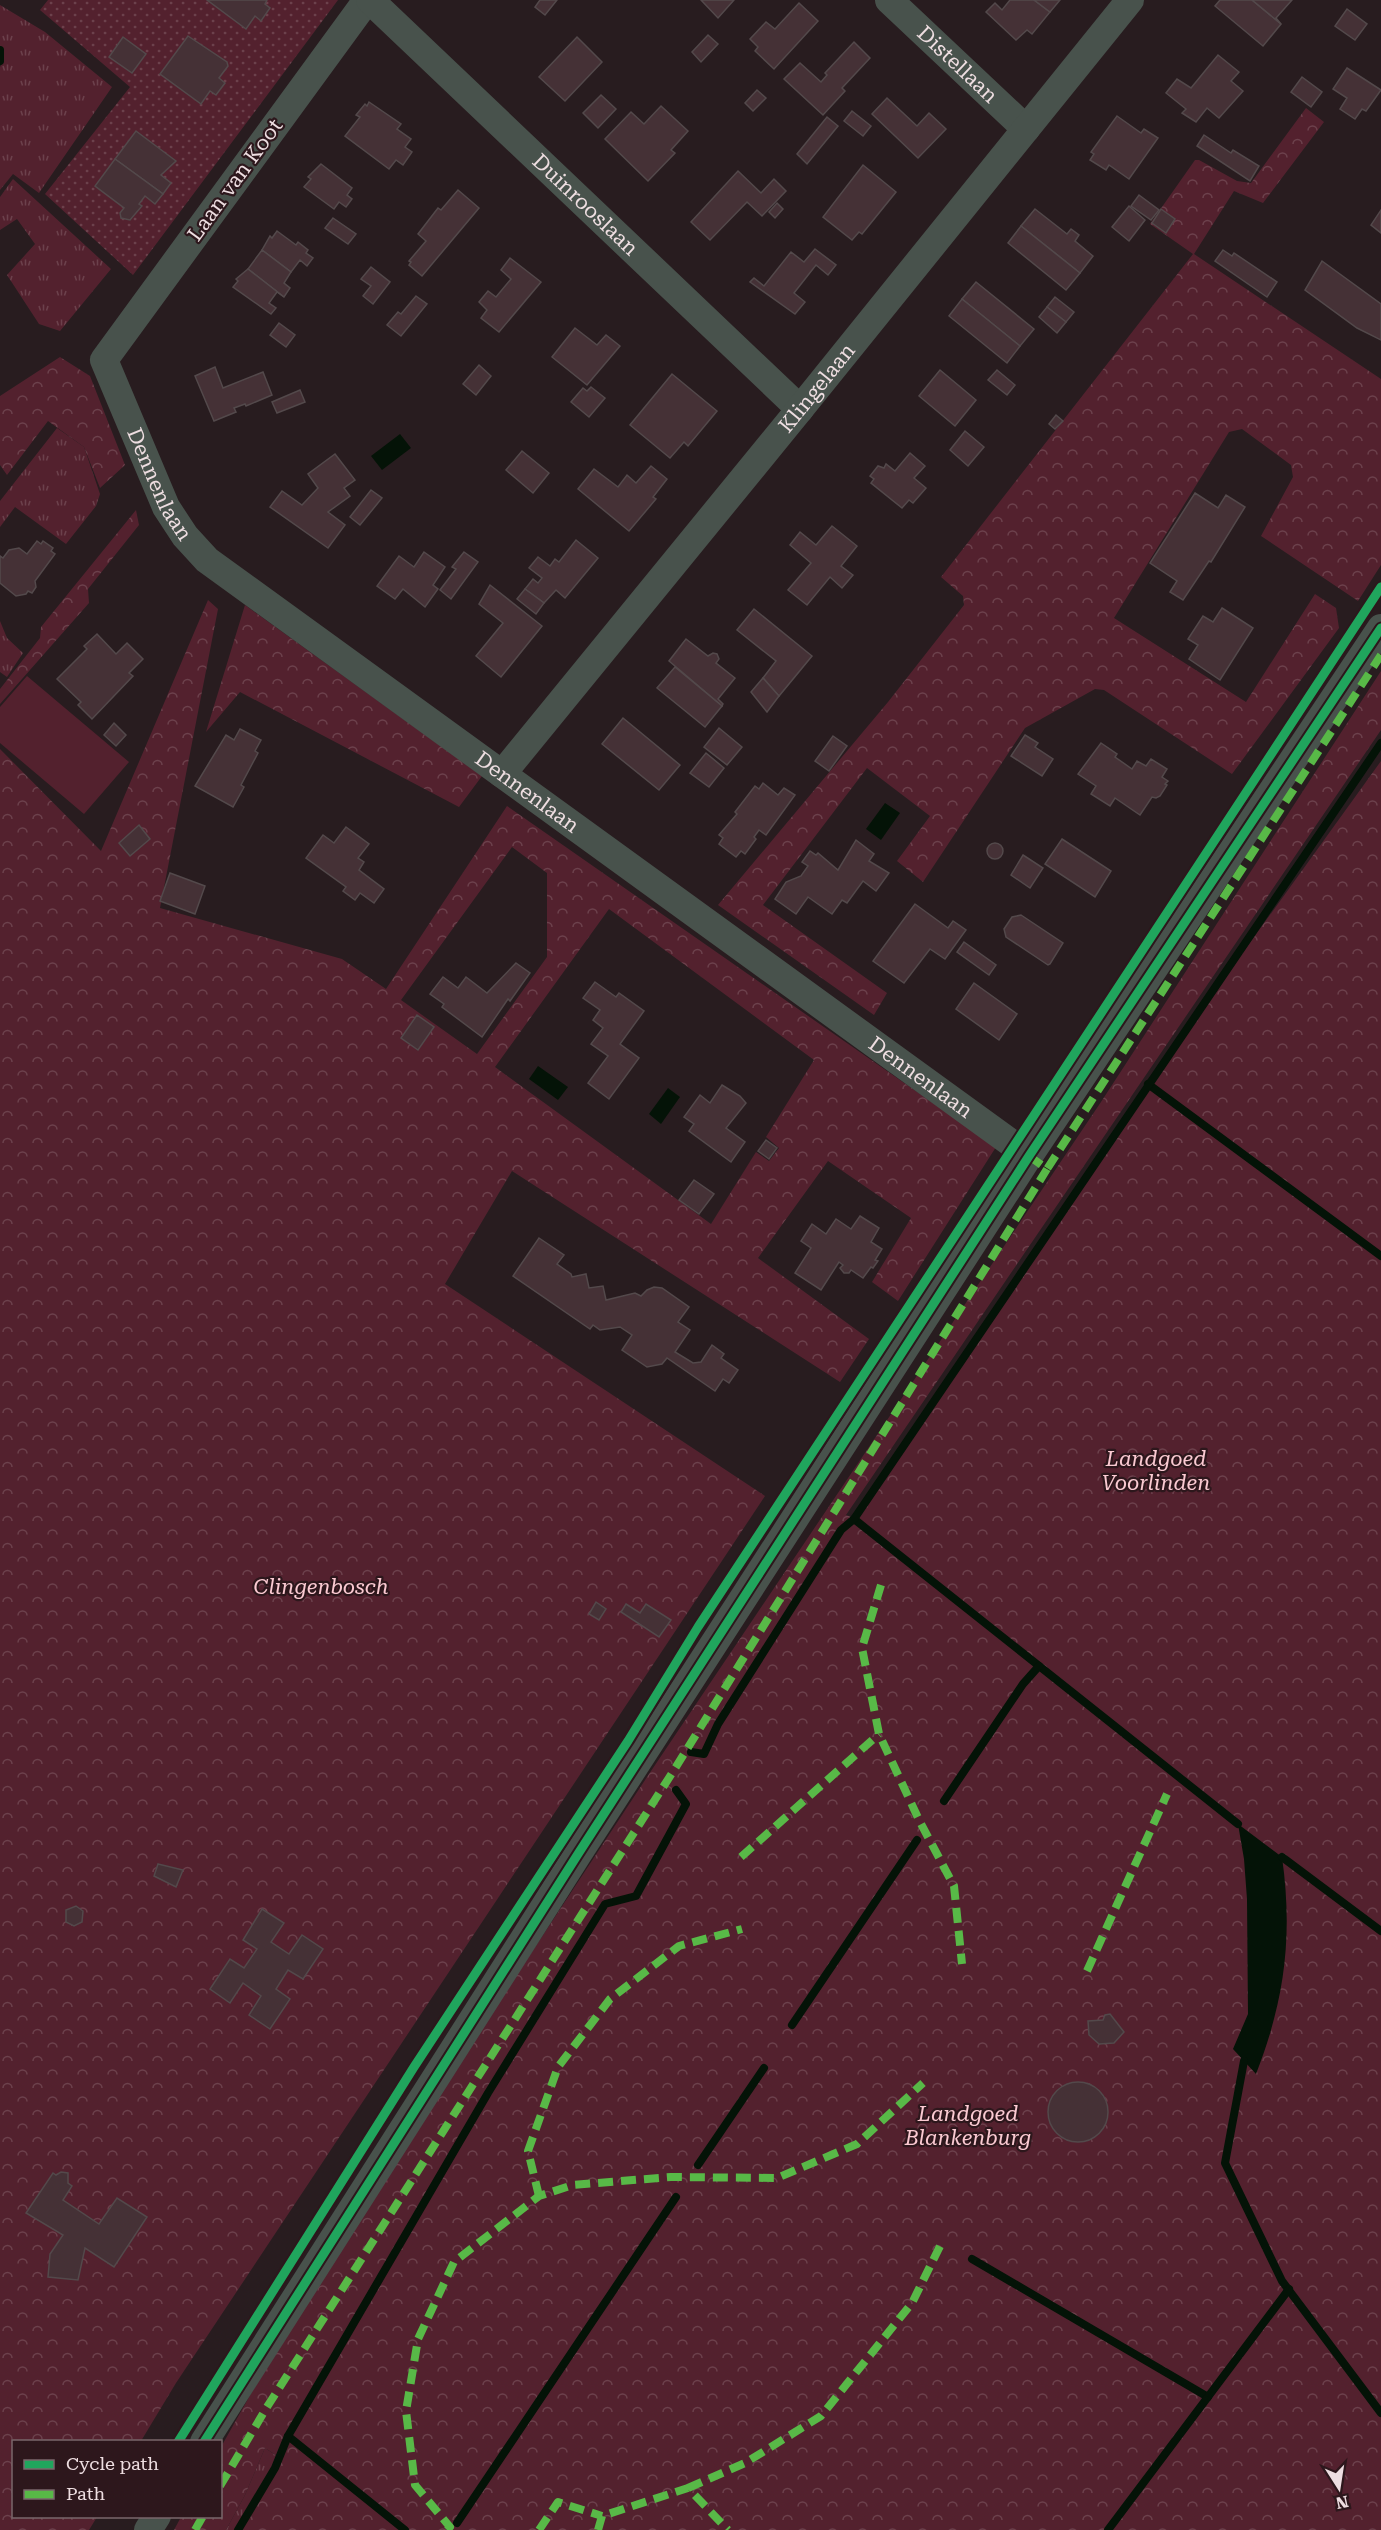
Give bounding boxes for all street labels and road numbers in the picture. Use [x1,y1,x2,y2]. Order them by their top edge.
street label: Distellaan [912,21,1003,108]
street label: Laan van Koot [183,114,287,246]
street label: Duinrooslaan [527,149,643,261]
street label: Klingelaan [774,338,860,437]
street label: Dennenlaan [122,424,197,546]
street label: Dennenlaan [471,746,584,838]
street label: Dennenlaan [864,1032,978,1123]

